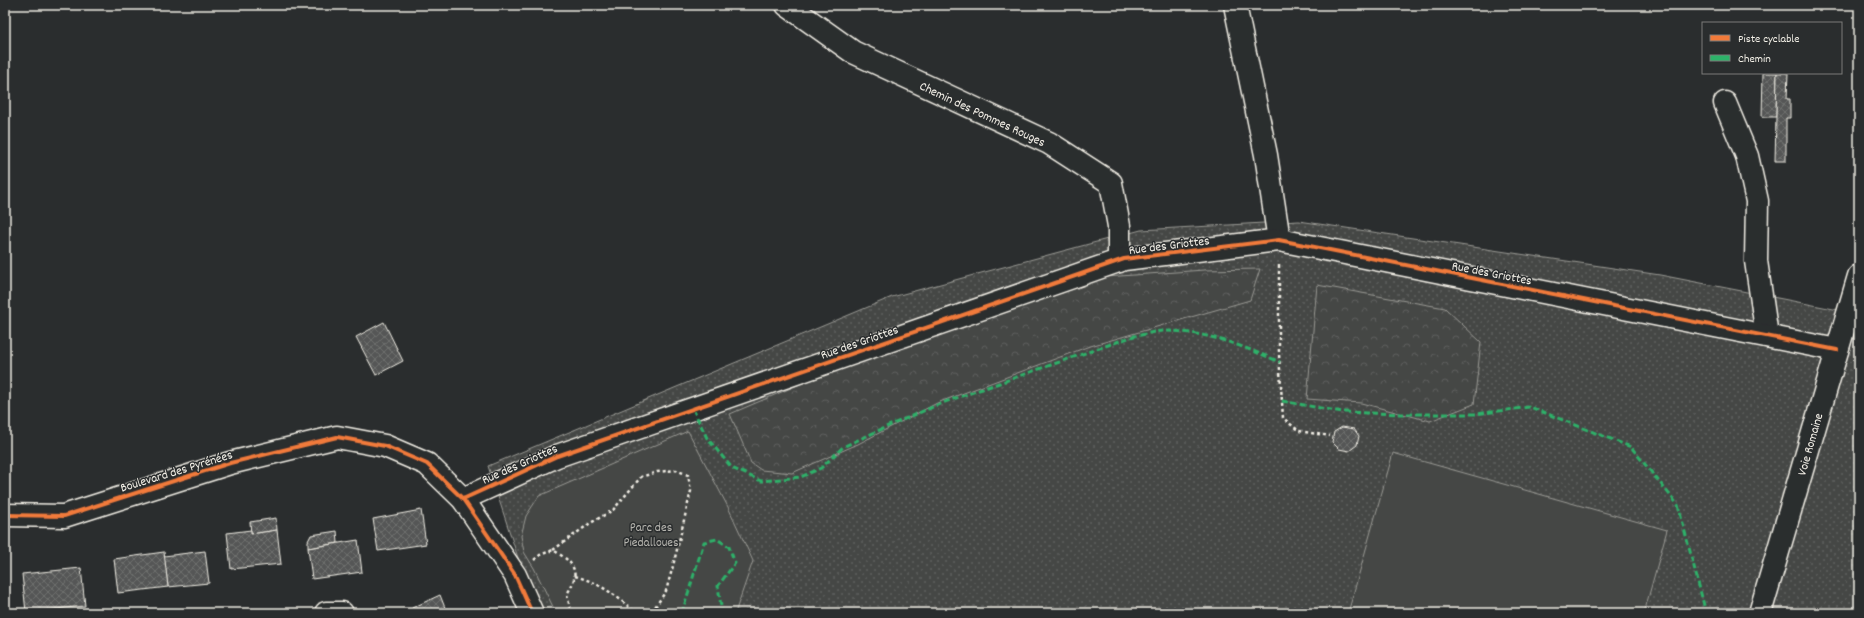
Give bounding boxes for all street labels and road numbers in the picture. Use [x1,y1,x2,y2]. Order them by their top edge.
street label: Chemin des Pommes Rouges [916,78,1048,153]
street label: Rue des Griottes [1128,232,1211,261]
street label: Rue des Griottes [1450,257,1533,292]
street label: Rue des Griottes [818,321,901,366]
street label: Voie Romaine [1793,411,1829,478]
street label: Rue des Griottes [479,440,561,490]
street label: Boulevard des Pyrénées [118,446,235,498]

